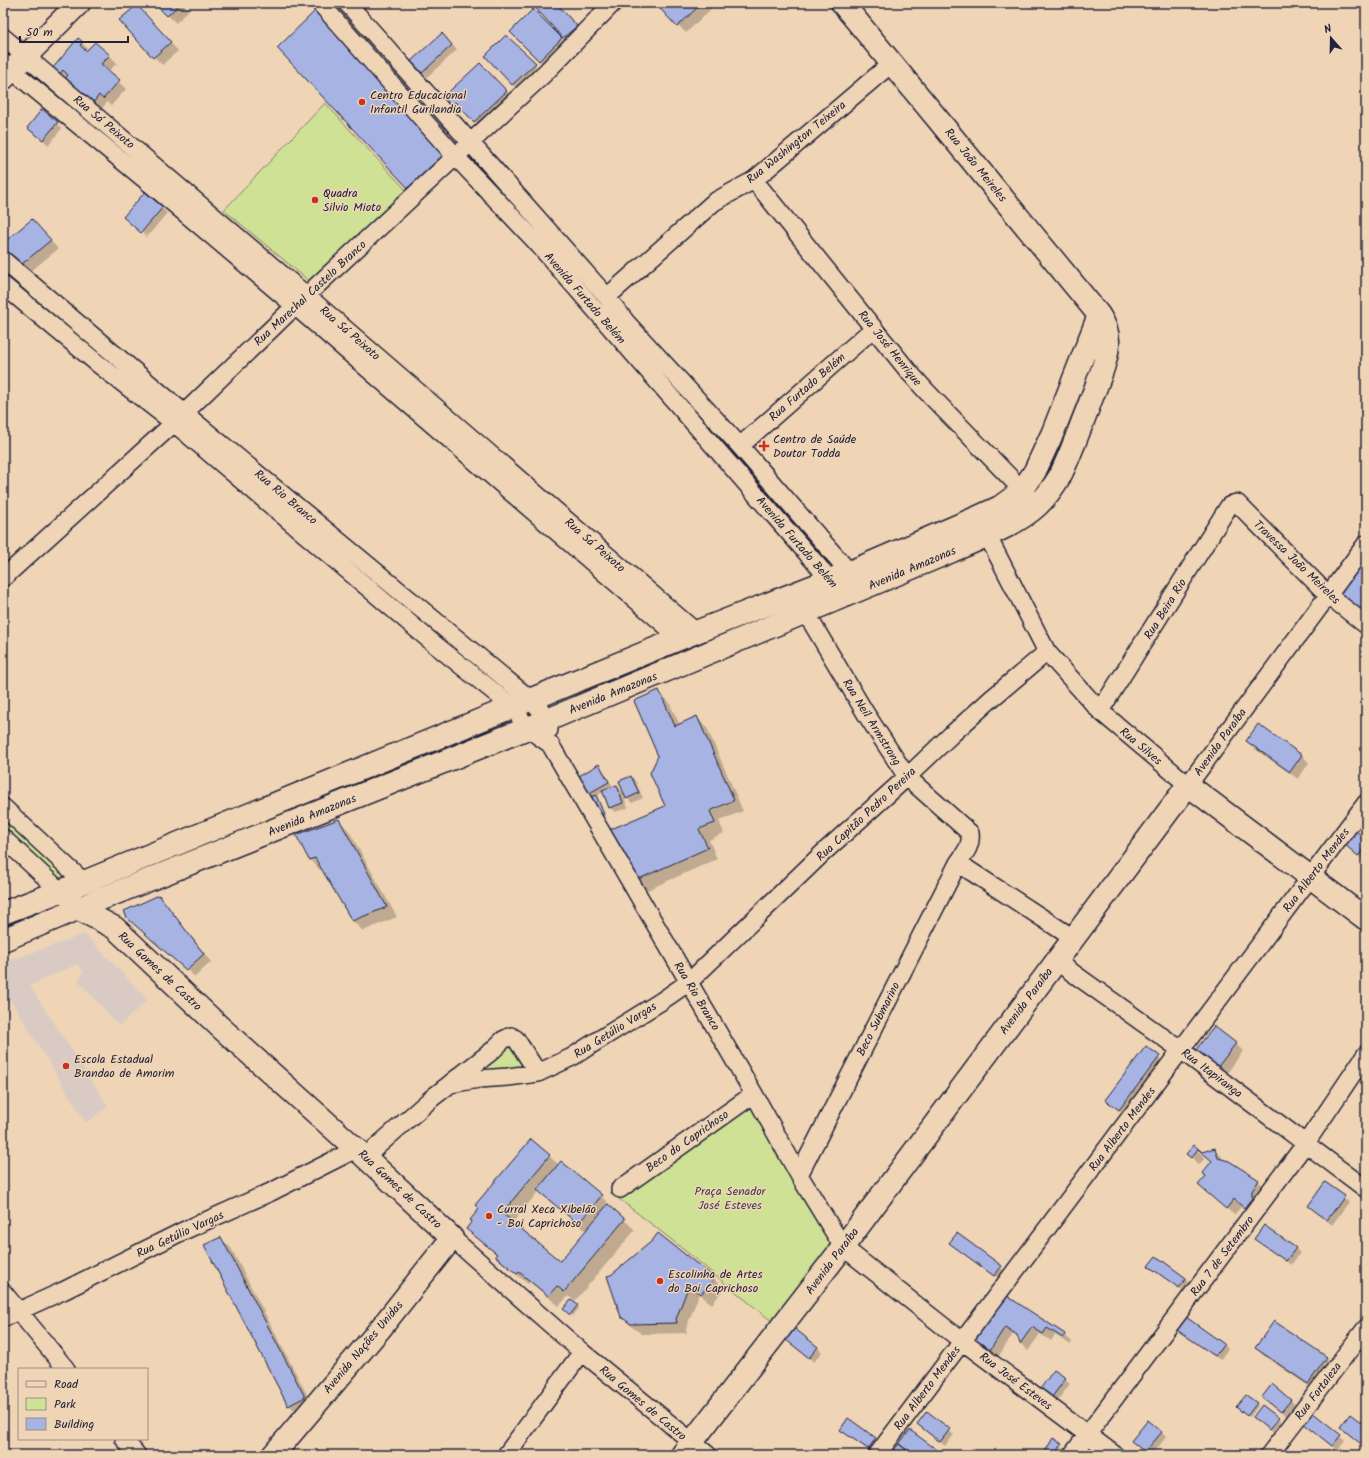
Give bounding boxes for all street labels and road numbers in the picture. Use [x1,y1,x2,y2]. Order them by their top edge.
street label: Rua Sá Peixoto [69,91,139,154]
street label: Rua Washington Teixeira [742,96,851,189]
street label: Rua João Meireles [940,124,1012,207]
street label: Rua Marechal Castelo Branco [250,236,371,351]
street label: Avenida Furtado Belém [539,248,630,349]
street label: Rua Sá Peixoto [315,301,384,365]
street label: Rua José Henrique [853,306,927,391]
street label: Rua Furtado Belém [765,348,850,426]
street label: Rua Rio Branco [250,465,322,530]
street label: Avenida Furtado Belém [751,492,842,593]
street label: Rua Sá Peixoto [560,513,629,577]
street label: Travessa João Meireles [1249,516,1344,609]
street label: Avenida Amazonas [865,541,959,596]
street label: Rua Beira Rio [1139,575,1192,643]
street label: Avenida Amazonas [566,667,660,720]
street label: Rua Neil Armstrong [837,675,906,770]
street label: Avenida Paraíba [1189,704,1252,780]
street label: Rua Silves [1115,723,1166,770]
street label: Rua Capitão Pedro Pereira [812,762,921,866]
street label: Avenida Amazonas [265,789,359,842]
street label: Rua Alberto Mendes [1278,824,1355,917]
street label: Rua Gomes de Castro [113,927,206,1015]
street label: Rua Rio Branco [668,958,725,1034]
street label: Avenida Paraíba [995,963,1058,1039]
street label: Beco Submarino [852,979,905,1060]
street label: Rua Getúlio Vargas [570,997,661,1064]
street label: Rua Itapiranga [1177,1044,1247,1103]
street label: Rua Alberto Mendes [1084,1083,1161,1176]
street label: Beco do Caprichoso [642,1106,733,1177]
street label: Rua Gomes de Castro [353,1145,446,1233]
street label: Rua Getúlio Vargas [133,1206,227,1263]
street label: Rua 7 de Setembro [1186,1212,1259,1301]
street label: Avenida Paraíba [801,1223,864,1299]
street label: Avenida Nações Unidas [319,1297,408,1398]
street label: Rua Alberto Mendes [889,1342,966,1435]
street label: Rua José Esteves [975,1348,1056,1415]
street label: Rua Fortaleza [1290,1358,1347,1424]
street label: Rua Gomes de Castro [595,1361,691,1446]

